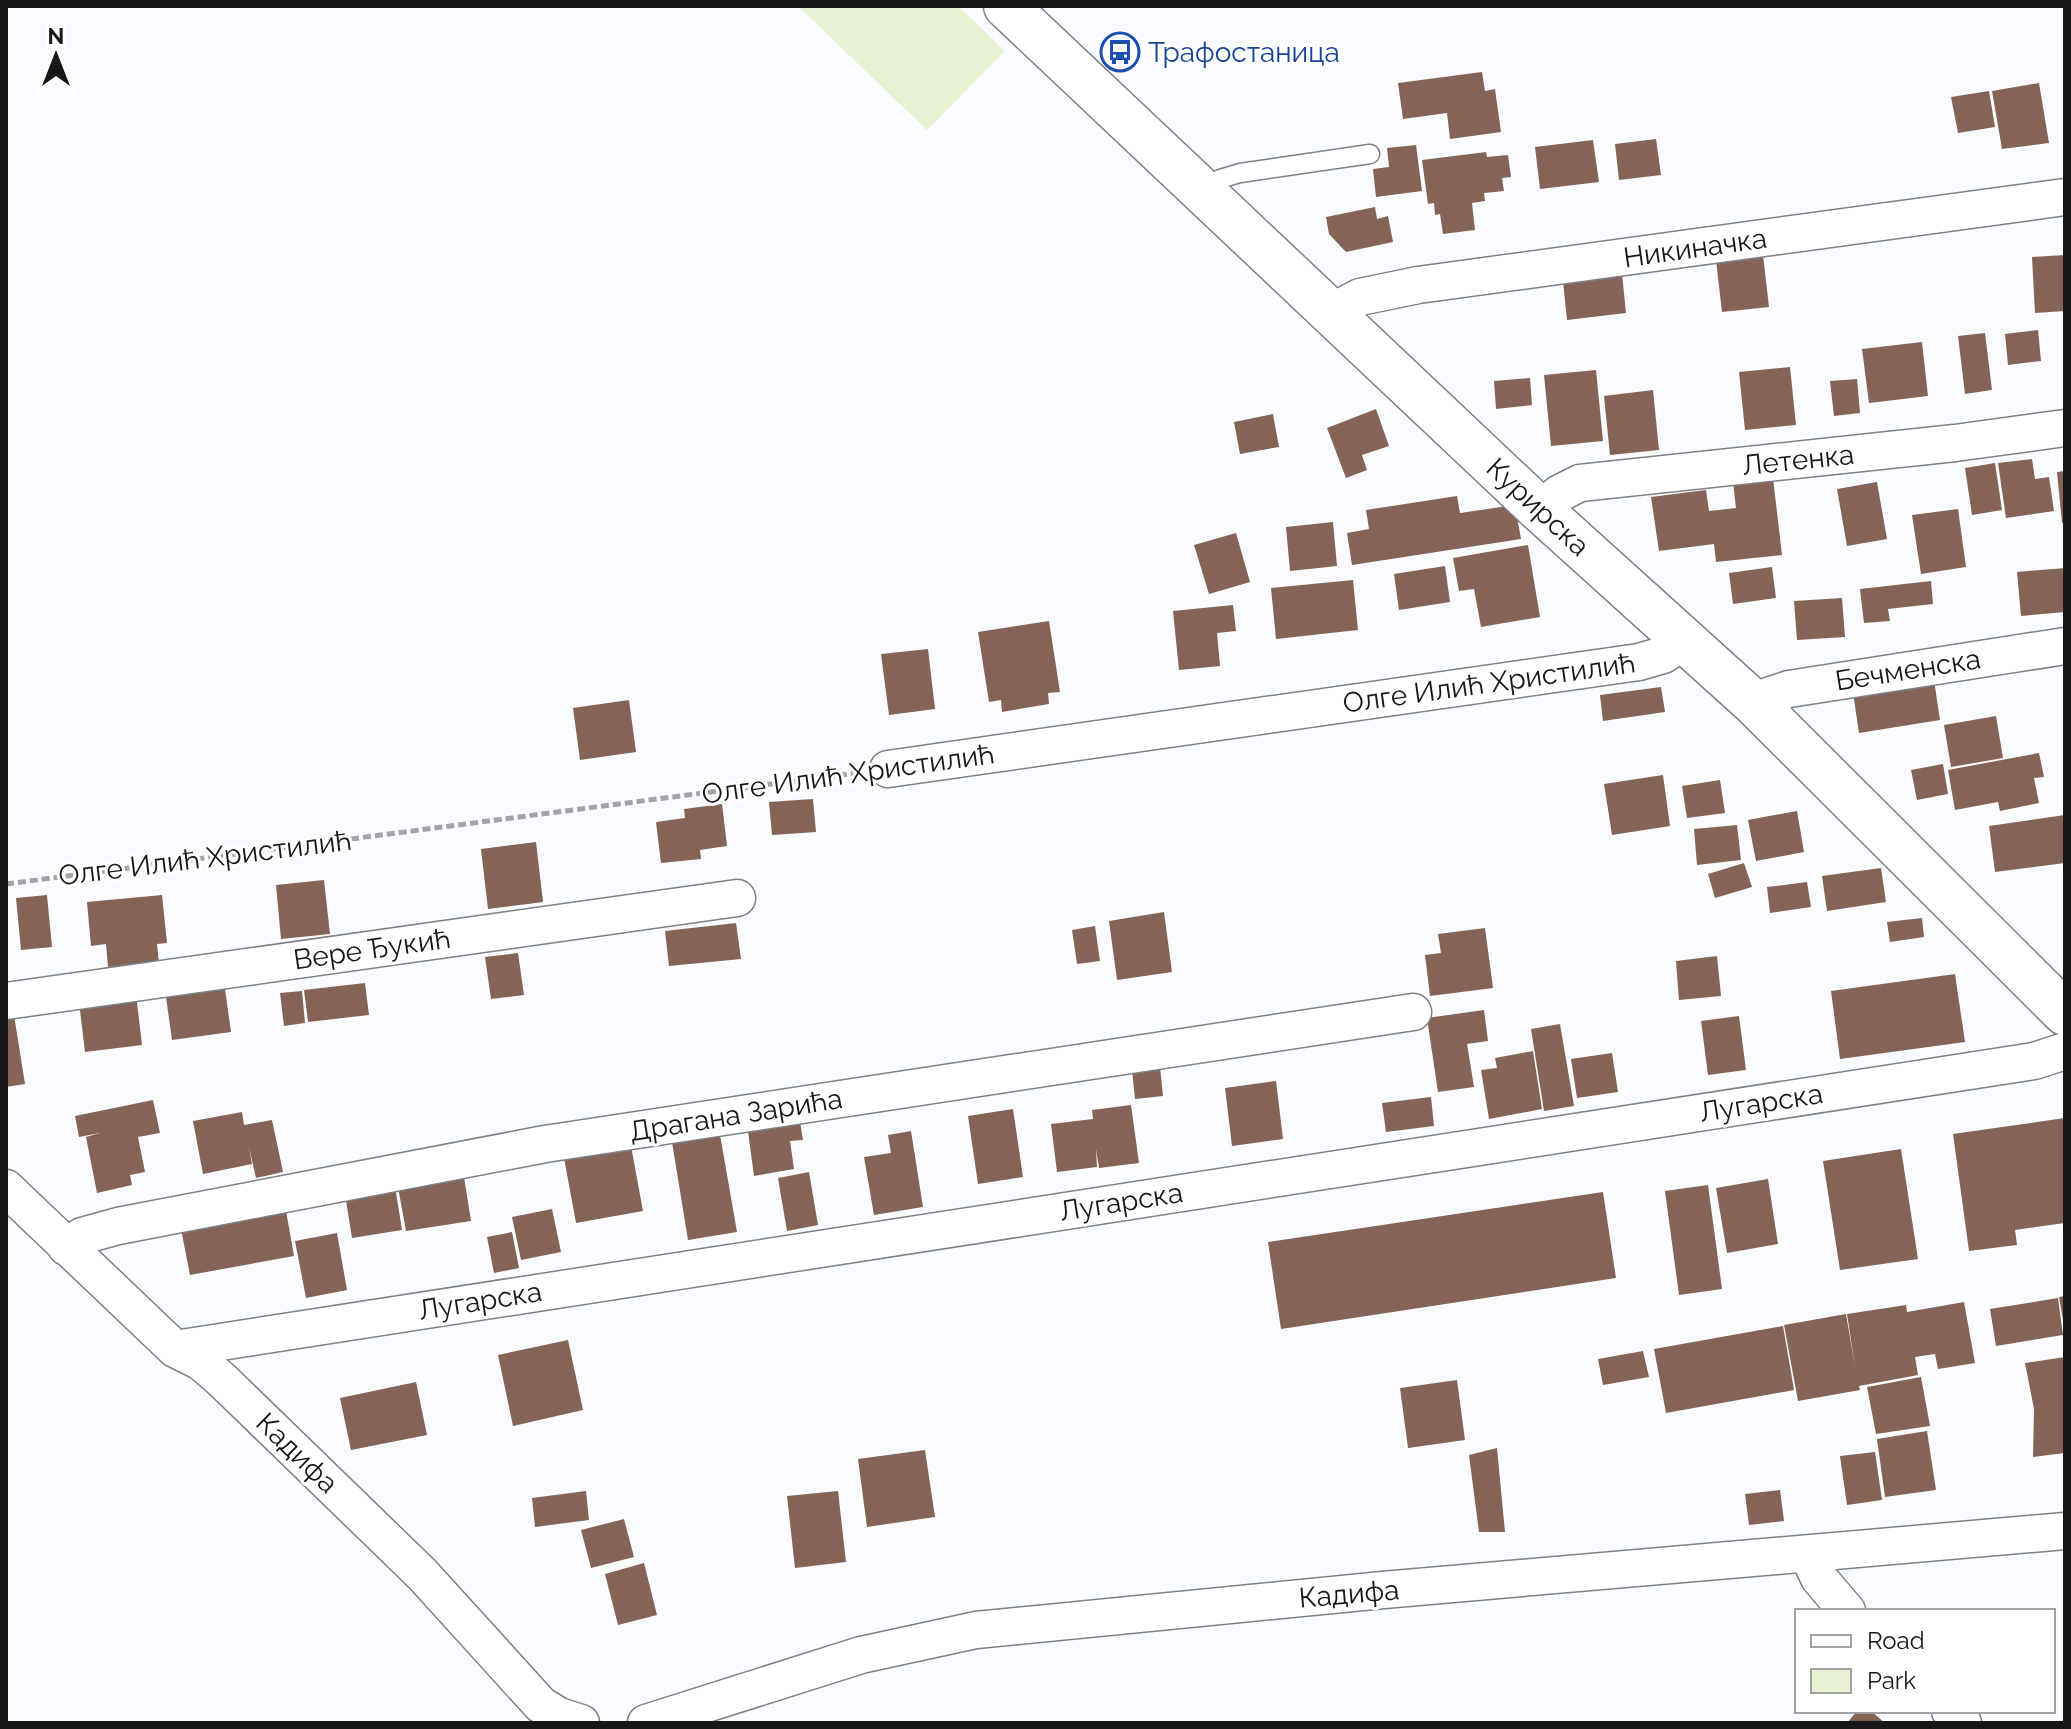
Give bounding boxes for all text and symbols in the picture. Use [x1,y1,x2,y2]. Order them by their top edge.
north arrow [16,16,96,96]
text: N [48,23,64,49]
bus stop icon: Трафостаница [1099,31,1141,73]
place label: Трафостаница [1148,36,1340,69]
street label: Никиначка [1621,222,1769,274]
street label: Летенка [1740,438,1856,482]
street label: Курирска [1480,451,1596,563]
street label: Бечменска [1833,642,1983,698]
street label: Олге Илић Христилић [1341,646,1637,720]
street label: Олге Илић Христилић [700,737,996,811]
street label: Олге Илић Христилић [57,824,353,892]
street label: Вере Ђукић [291,922,453,976]
street label: Лугарска [1697,1077,1825,1129]
street label: Драгана Зарића [627,1082,845,1148]
street label: Лугарска [1057,1176,1185,1228]
street label: Лугарска [416,1275,544,1327]
street label: Кадифа [249,1406,345,1500]
street label: Кадифа [1297,1573,1401,1615]
legend [1795,1609,2055,1713]
text: Road [1867,1626,1925,1655]
text: Park [1867,1666,1916,1695]

